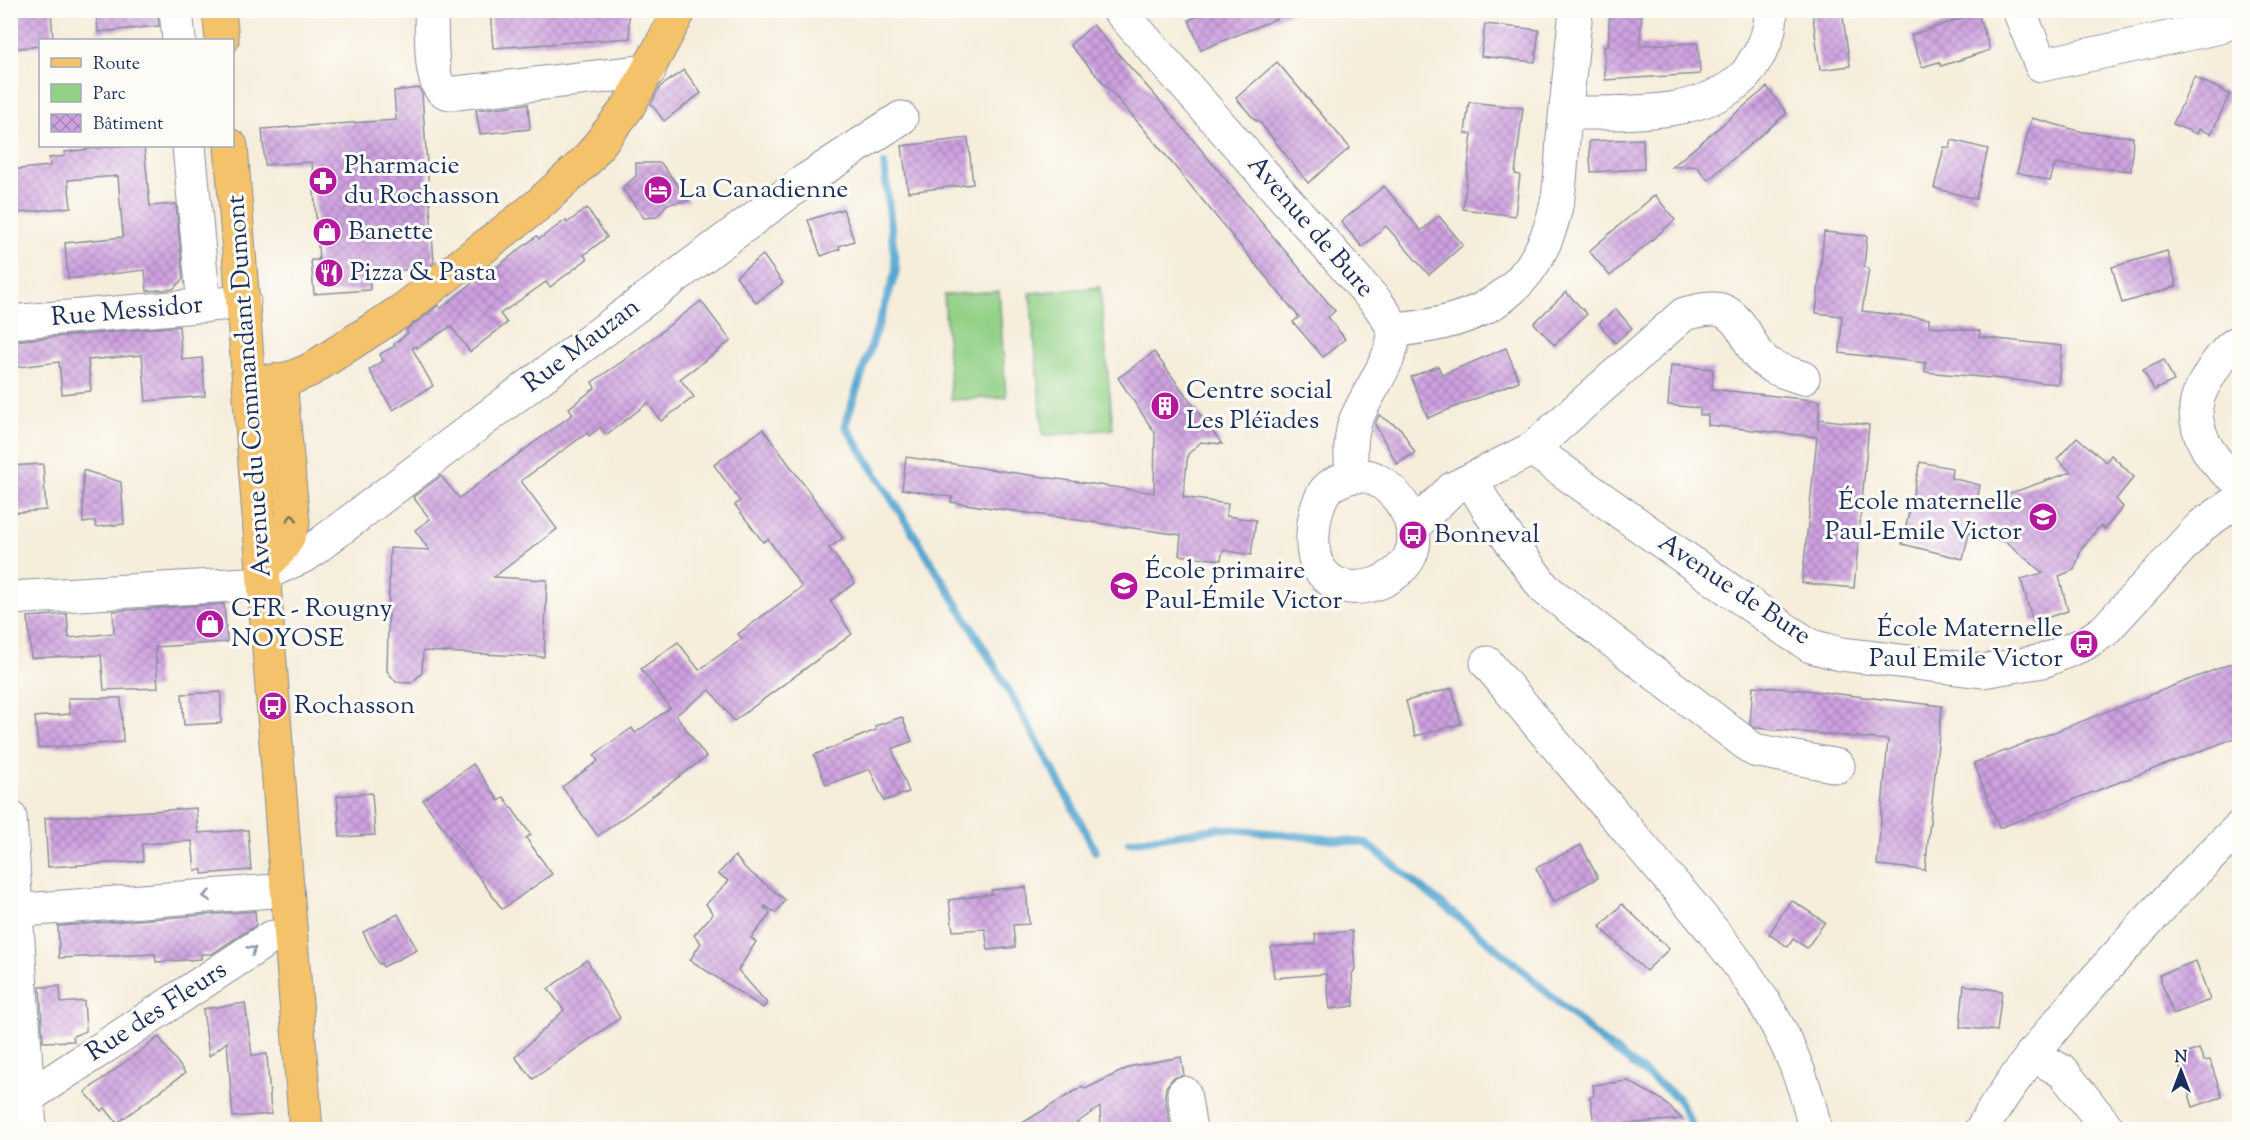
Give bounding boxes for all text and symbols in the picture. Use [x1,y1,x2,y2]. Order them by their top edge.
legend [39,39,234,147]
text: Route [93,52,140,78]
text: Parc [93,82,126,108]
text: Bâtiment [93,112,163,138]
place label: Pharmacie du Rochasson [344,148,500,215]
street label: Avenue de Bure [1238,148,1382,306]
pharmacy icon: Pharmacie du Rochasson [307,165,339,197]
place label: La Canadienne [679,172,848,209]
hotel icon: La Canadienne [642,174,674,206]
street label: Avenue du Commandant Dumont [218,194,282,578]
place label: Banette [348,214,433,251]
shop icon: Banette [311,216,343,248]
place label: Pizza & Pasta [350,255,496,292]
restaurant icon: Pizza & Pasta [313,257,345,289]
street label: Rue Messidor [50,287,205,337]
street label: Rue Mauzan [516,290,648,402]
place label: Centre social Les Pléïades [1186,373,1333,440]
building icon: Centre social Les Pléïades [1149,390,1181,422]
place label: École maternelle Paul-Emile Victor [1825,484,2022,551]
school or university icon: École maternelle Paul-Emile Victor [2027,501,2059,533]
one-way arrow [286,513,298,522]
place label: Bonneval [1434,517,1540,554]
bus stop icon: Bonneval [1397,519,1429,551]
street label: Avenue de Bure [1650,525,1818,655]
place label: École primaire Paul-Émile Victor [1145,553,1342,620]
school or university icon: École primaire Paul-Émile Victor [1108,570,1140,602]
place label: CFR - Rougny NOYOSE [231,591,392,658]
shop icon: CFR - Rougny NOYOSE [194,608,226,640]
place label: École Maternelle Paul Emile Victor [1869,611,2063,678]
bus stop icon: École Maternelle Paul Emile Victor [2068,628,2100,660]
place label: Rochasson [294,688,415,725]
bus stop icon: Rochasson [257,690,289,722]
one-way arrow [203,889,212,902]
one-way arrow [246,945,256,957]
street label: Rue des Fleurs [79,953,235,1071]
north arrow [2151,1041,2211,1101]
text: N [2175,1047,2188,1070]

